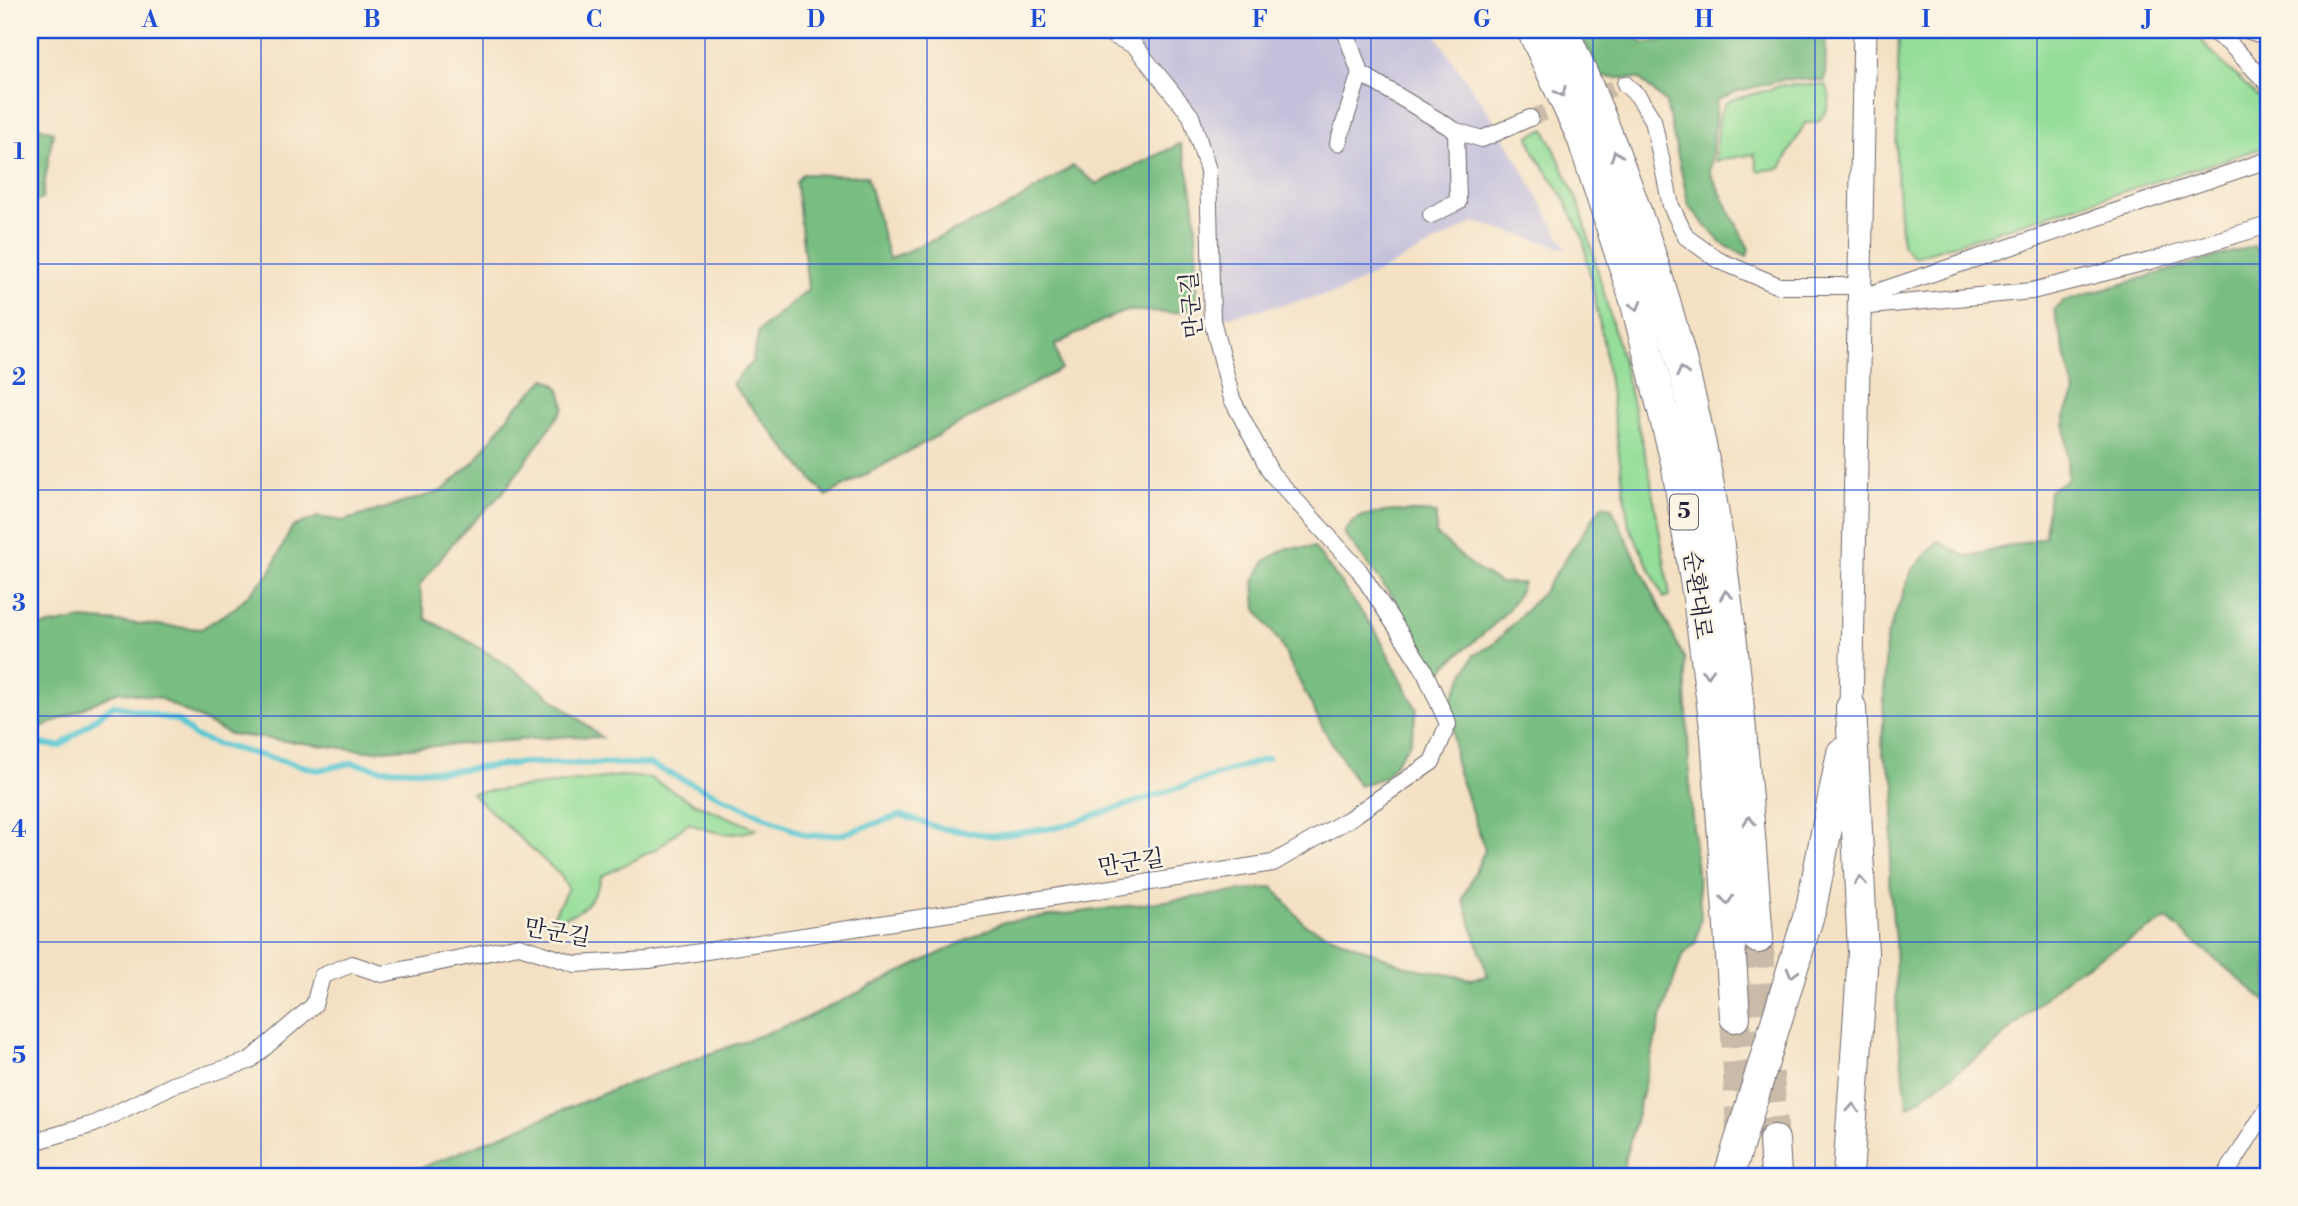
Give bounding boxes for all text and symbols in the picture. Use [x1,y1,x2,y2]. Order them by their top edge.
text: A [141,6,159,34]
text: B [363,6,381,34]
text: C [586,6,602,34]
text: D [807,6,825,34]
text: E [1030,6,1046,34]
text: F [1252,6,1268,34]
text: G [1473,6,1491,34]
text: H [1695,6,1714,34]
text: I [1922,6,1931,34]
text: J [2141,6,2153,34]
one-way arrow [1553,85,1567,97]
text: 1 [13,138,25,166]
one-way arrow [1610,149,1624,161]
street label: 만군길 [1175,271,1209,339]
one-way arrow [1628,300,1642,312]
text: 2 [12,364,26,392]
one-way arrow [1676,366,1690,378]
road number: 5 [1670,494,1698,530]
street label: 순환대로 [1677,549,1717,641]
one-way arrow [1719,589,1734,601]
text: 3 [12,590,26,618]
one-way arrow [1700,667,1715,679]
text: 4 [11,816,27,844]
one-way arrow [1742,816,1757,827]
street label: 만군길 [1096,844,1166,882]
one-way arrow [1852,875,1867,886]
one-way arrow [1719,895,1734,906]
street label: 만군길 [522,913,592,953]
one-way arrow [1786,967,1800,979]
text: 5 [12,1042,26,1070]
one-way arrow [1845,1102,1860,1113]

